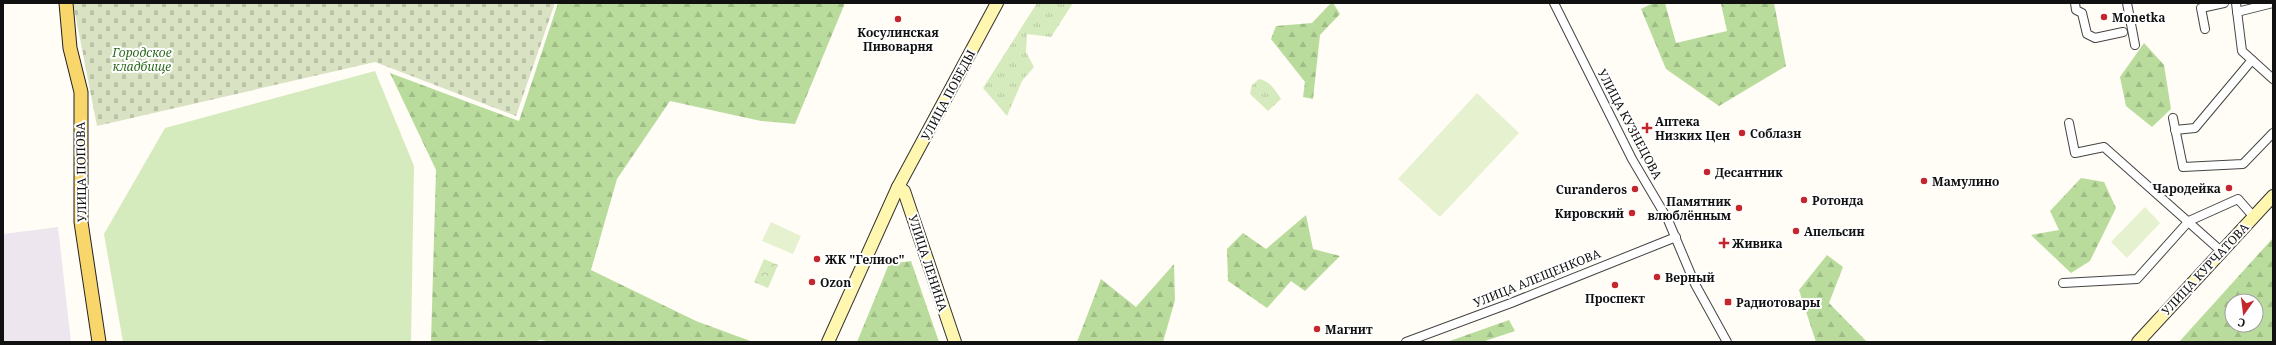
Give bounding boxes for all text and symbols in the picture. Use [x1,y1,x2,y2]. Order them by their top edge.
place label: Monetka [2112,9,2165,26]
marker: Monetka [2099,12,2109,22]
marker: Косулинская Пивоварня [893,14,903,24]
place label: Косулинская Пивоварня [857,24,939,55]
park label: Городское кладбище [111,44,172,75]
street label: УЛИЦА ПОБЕДЫ [917,47,979,143]
street label: УЛИЦА КУЗНЕЦОВА [1594,66,1666,183]
place label: Аптека Низких Цен [1655,113,1730,144]
street label: УЛИЦА ПОПОВА [72,121,90,222]
marker: Аптека Низких Цен [1642,123,1652,133]
place label: Соблазн [1750,125,1801,142]
marker: Соблазн [1737,128,1747,138]
place label: Десантник [1715,164,1783,181]
marker: Десантник [1702,167,1712,177]
place label: Мамулино [1932,173,1999,190]
marker: Мамулино [1919,176,1929,186]
place label: Чародейка [2152,180,2221,197]
place label: Curanderos [1556,181,1627,198]
marker: Чародейка [2224,183,2234,193]
marker: Curanderos [1630,184,1640,194]
place label: Ротонда [1812,192,1864,209]
place label: Памятник влюблённым [1647,193,1732,224]
marker: Ротонда [1799,195,1809,205]
marker: Памятник влюблённым [1734,203,1744,213]
place label: Кировский [1555,205,1624,222]
marker: Кировский [1627,208,1637,218]
street label: УЛИЦА ЛЕНИНА [904,212,952,314]
street label: УЛИЦА КУРЧАТОВА [2157,219,2253,319]
place label: Апельсин [1804,223,1865,240]
marker: Апельсин [1791,226,1801,236]
place label: Живика [1732,235,1783,252]
marker: Живика [1719,238,1729,248]
street label: УЛИЦА АЛЕЩЕНКОВА [1471,245,1604,311]
place label: ЖК "Гелиос" [825,251,905,268]
marker: ЖК "Гелиос" [812,254,822,264]
place label: Верный [1665,269,1715,286]
marker: Верный [1652,272,1662,282]
place label: Ozon [820,274,851,291]
marker: Ozon [807,277,817,287]
marker: Проспект [1610,280,1620,290]
place label: Проспект [1585,290,1645,307]
north arrow [2224,293,2264,333]
place label: Радиотовары [1736,294,1821,311]
marker: Радиотовары [1723,297,1733,307]
text: С [2236,315,2247,331]
place label: Магнит [1325,321,1373,338]
marker: Магнит [1312,324,1322,334]

